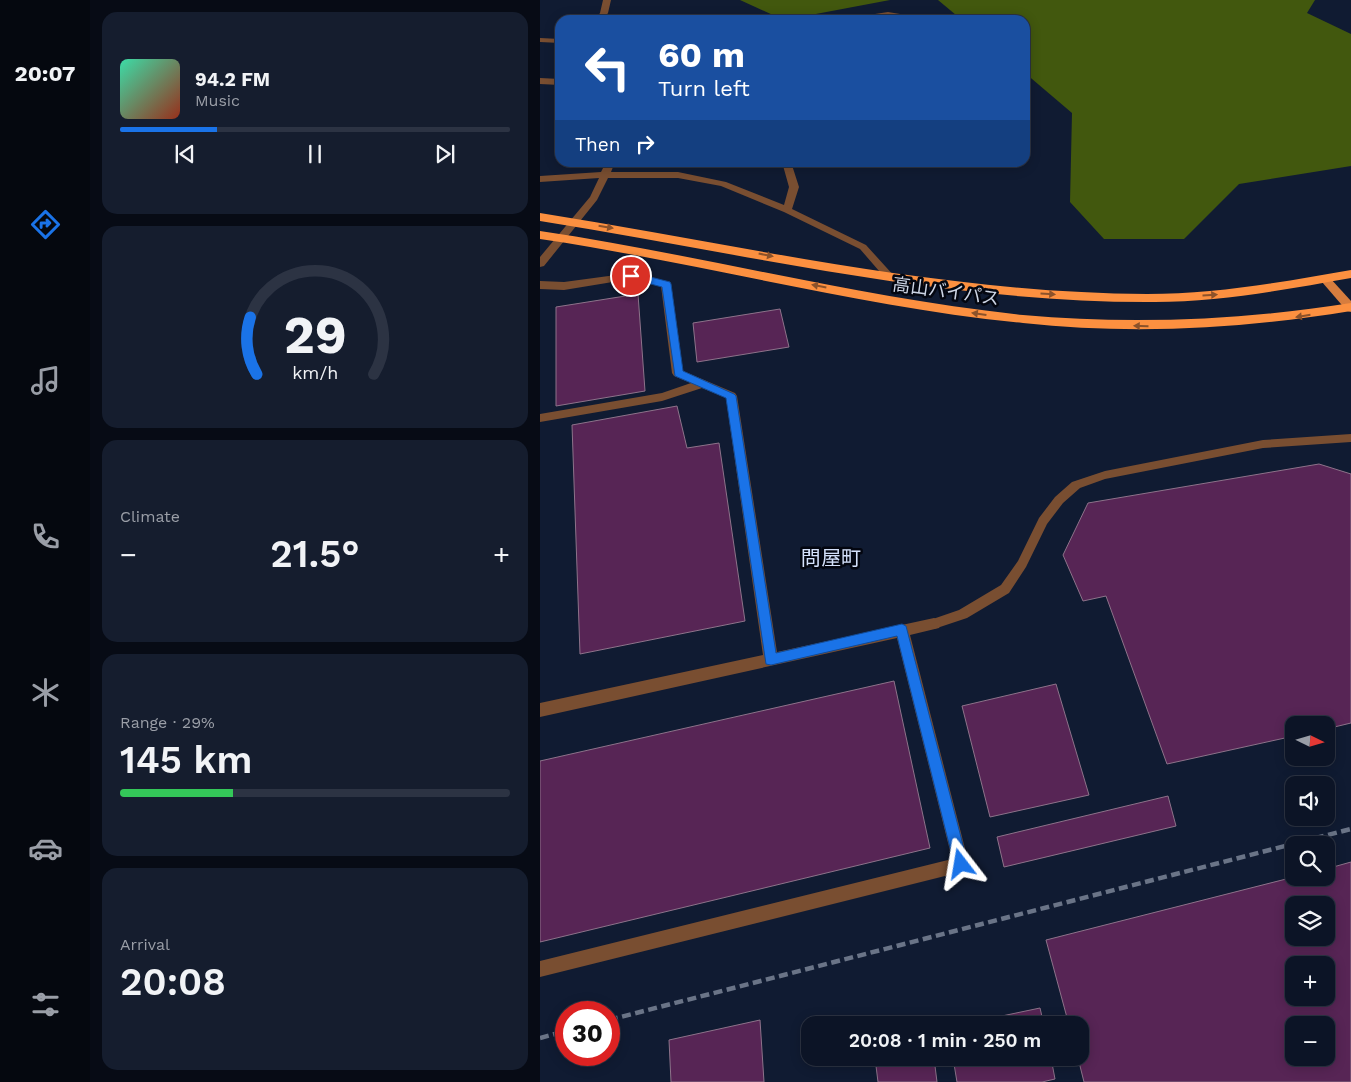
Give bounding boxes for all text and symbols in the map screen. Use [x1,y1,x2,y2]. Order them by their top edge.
text: 60 m [658,34,745,76]
icon: left [575,35,640,100]
text: 20:07 [15,61,75,86]
text: 94.2 FM [195,68,270,91]
text: Turn left [658,76,750,101]
text: Music [195,91,240,110]
icon: right [631,130,659,158]
text: Then [575,133,621,156]
icon: previous [171,140,199,168]
icon: pause [301,140,329,168]
icon: next [431,140,459,168]
icon: directions [28,207,63,242]
one-way arrow [598,224,614,232]
one-way arrow [758,251,774,259]
pin [610,255,652,297]
icon: arrive [617,262,645,290]
street label: 高山バイパス [891,273,1001,309]
one-way arrow [810,282,826,290]
one-way arrow [1040,290,1056,298]
one-way arrow [1202,290,1218,298]
text: 29 [283,305,347,366]
one-way arrow [970,310,986,318]
one-way arrow [1294,312,1310,320]
one-way arrow [1132,322,1148,330]
text: km/h [292,362,338,383]
icon: music [28,363,63,398]
text: Climate [120,507,180,526]
icon: phone [28,519,63,554]
text: 21.5° [270,532,360,576]
text: − [120,538,137,571]
text: + [493,538,510,571]
district label: 問屋町 [801,546,861,570]
icon: climate [28,675,63,710]
text: Range · 29% [120,713,215,732]
north arrow [1285,716,1335,766]
map controls [1285,716,1335,1066]
text: 145 km [120,738,252,782]
button: sound [1285,776,1335,826]
icon: car [28,831,63,866]
button: search [1285,836,1335,886]
position arrow [934,837,986,889]
button: layers [1285,896,1335,946]
text: Arrival [120,935,170,954]
button: + [1285,956,1335,1006]
text: 20:08 [120,960,226,1004]
icon: filters [28,987,63,1022]
speed limit sign: 30 [555,1001,620,1066]
button: − [1285,1016,1335,1066]
text: 20:08 · 1 min · 250 m [849,1029,1041,1052]

